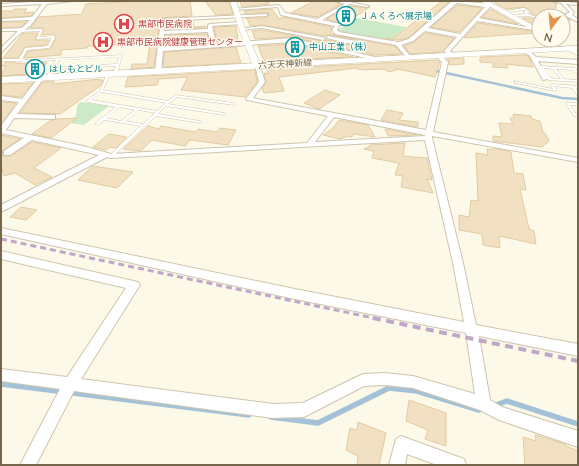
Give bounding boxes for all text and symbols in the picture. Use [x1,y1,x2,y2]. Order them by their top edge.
building icon: ＪＡくろべ展示場 [335,5,357,27]
north arrow [531,8,571,48]
place label: ＪＡくろべ展示場 [360,10,432,22]
hospital icon: 黒部市民病院 [113,13,135,35]
place label: 黒部市民病院 [138,18,192,30]
text: N [542,29,554,45]
hospital icon: 黒部市民病院健康管理センター [92,31,114,53]
place label: 黒部市民病院健康管理センター [117,36,243,48]
building icon: 中山工業（株） [284,36,306,58]
place label: 中山工業（株） [309,41,372,53]
street label: 六天天神新線 [258,57,313,71]
building icon: はしもとビル [24,58,46,80]
place label: はしもとビル [49,63,103,75]

